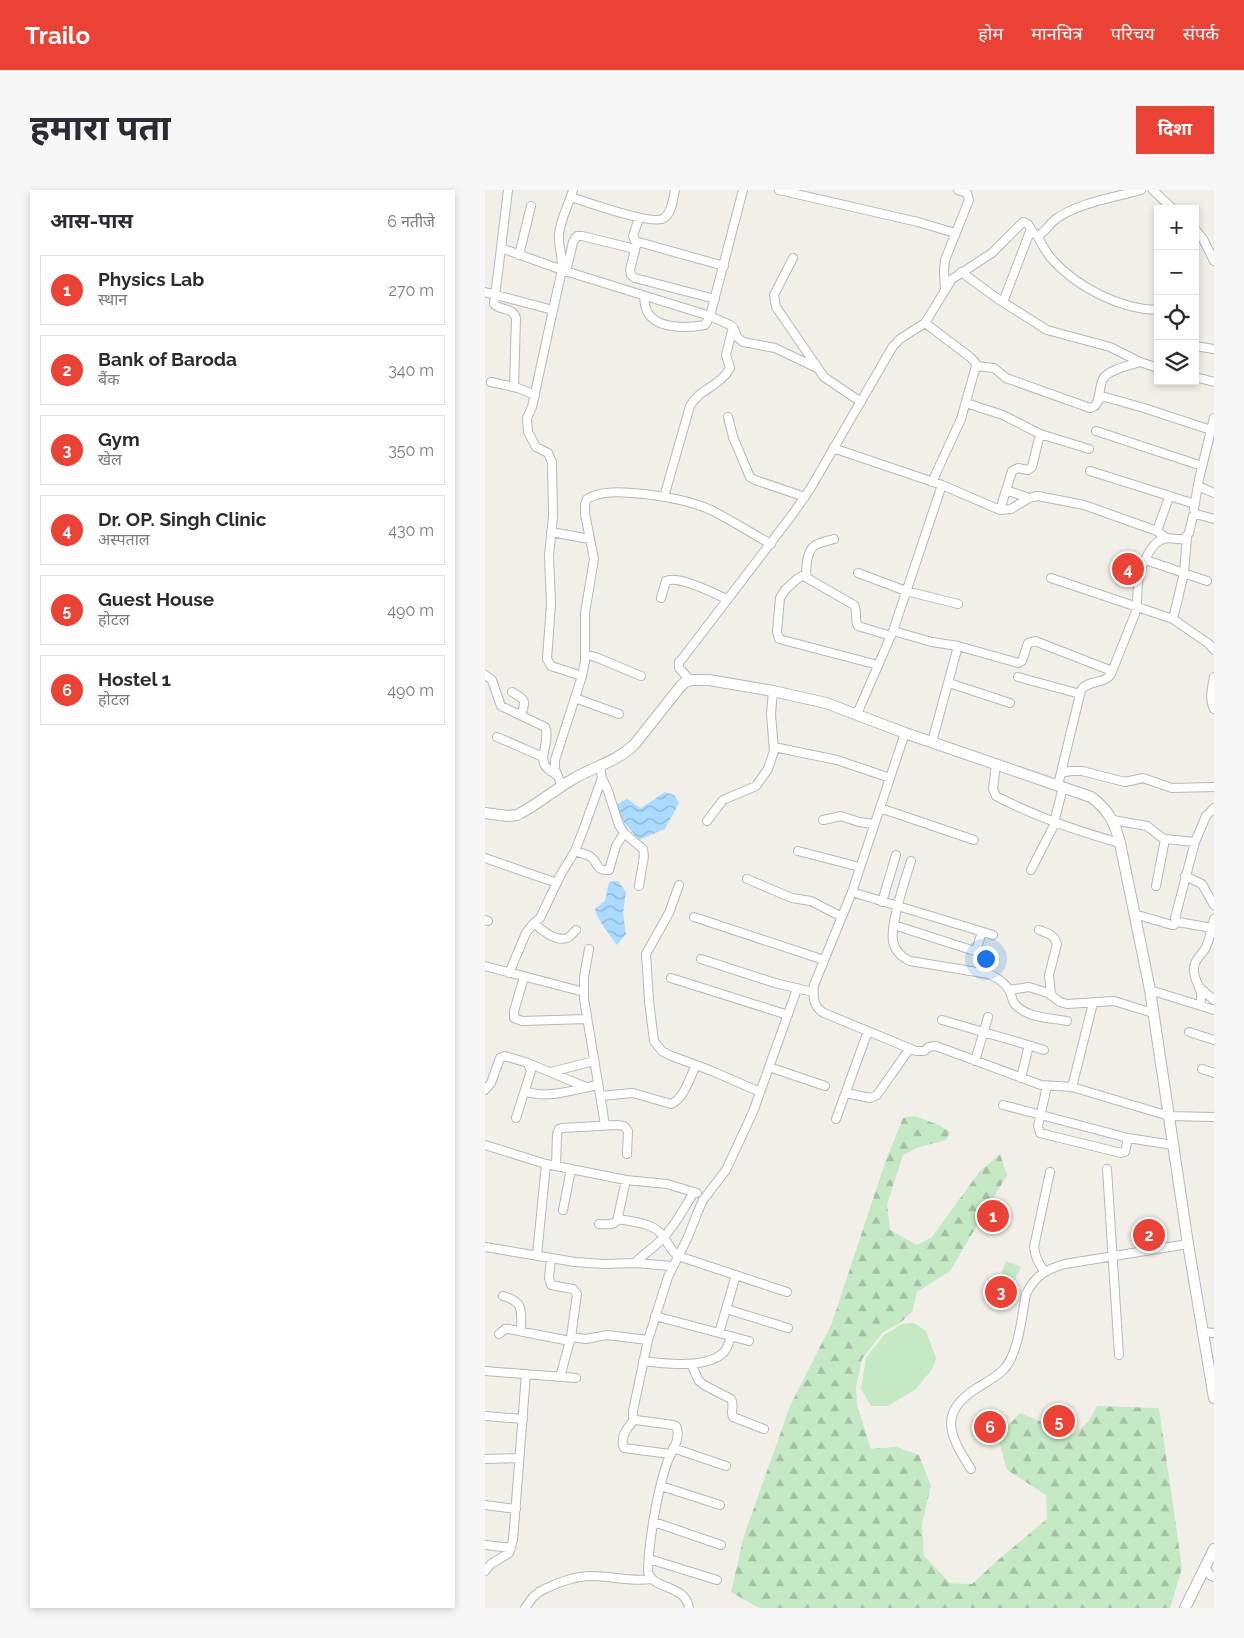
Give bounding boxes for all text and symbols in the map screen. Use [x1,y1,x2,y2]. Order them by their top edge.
text: Trailo [25,21,90,50]
text: होम [978,23,1003,44]
text: मानचित्र [1031,23,1083,44]
text: परिचय [1111,23,1155,44]
text: संपर्क [1183,23,1219,44]
button: दिशा [1136,106,1214,154]
text: हमारा पता [30,107,171,148]
map controls [1154,205,1199,385]
button: + [1154,205,1199,250]
text: आस-पास [50,208,133,233]
text: 6 नतीजे [387,212,435,231]
button: − [1154,250,1199,295]
text: Physics Lab [98,268,204,290]
text: 1 [63,281,71,300]
text: 270 m [389,281,434,300]
text: स्थान [98,290,127,309]
button: locate [1154,295,1199,340]
button: layers [1154,340,1199,385]
text: Bank of Baroda [98,348,237,370]
text: 2 [62,361,72,380]
text: 340 m [388,361,434,380]
text: बैंक [98,370,119,389]
text: Gym [98,428,140,450]
text: 3 [63,441,71,460]
text: 350 m [388,441,434,460]
text: खेल [98,450,122,469]
text: Dr. OP. Singh Clinic [98,508,266,530]
text: 4 [62,521,72,540]
text: 430 m [388,521,434,540]
text: अस्पताल [98,530,150,549]
pin: 4 [1112,550,1144,588]
text: Guest House [98,588,214,610]
text: 5 [63,601,71,620]
text: 490 m [387,601,434,620]
text: होटल [98,610,130,629]
text: Hostel 1 [98,668,171,690]
text: 6 [62,681,72,700]
text: 490 m [387,681,434,700]
text: होटल [98,690,130,709]
your location [973,946,999,972]
pin: 1 [977,1197,1009,1235]
pin: 2 [1133,1216,1165,1254]
pin: 3 [985,1273,1017,1311]
pin: 5 [1043,1402,1075,1440]
pin: 6 [974,1408,1006,1446]

